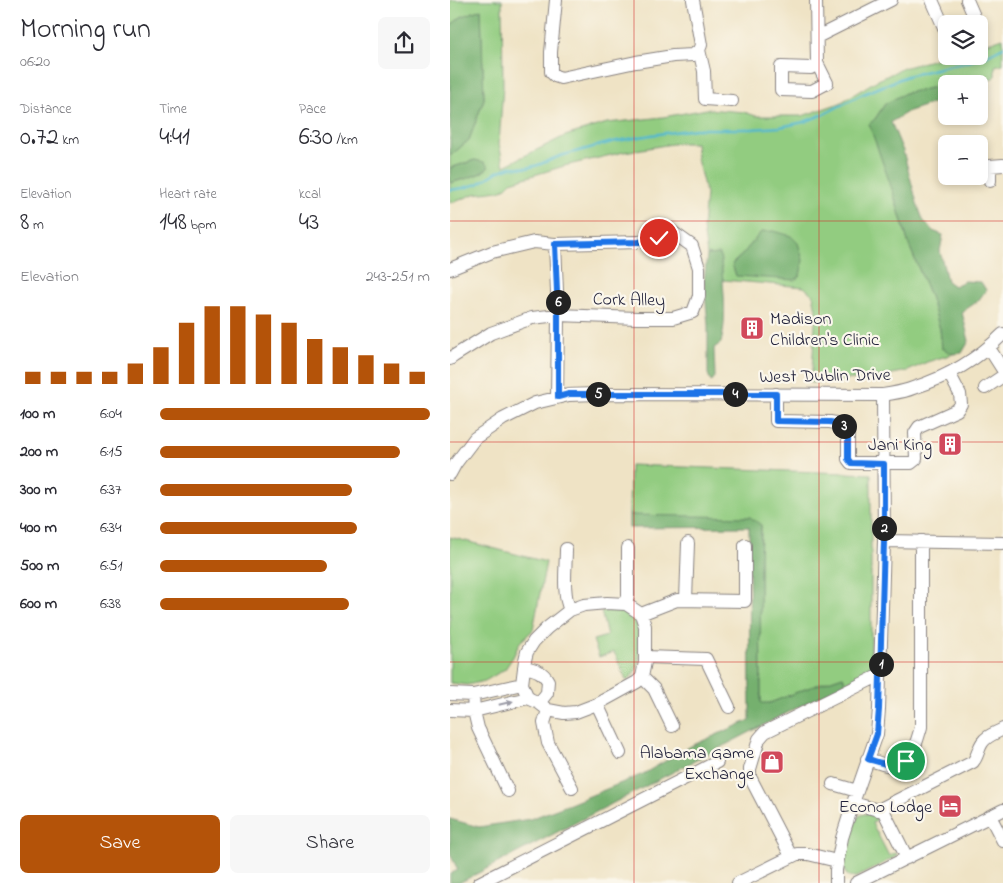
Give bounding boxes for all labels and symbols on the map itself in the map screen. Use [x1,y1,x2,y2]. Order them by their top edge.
pin [638,217,680,259]
street label: Cork Alley [593,287,665,315]
pin: 6 [546,290,570,314]
place label: Madison Children's Clinic [770,307,879,354]
building icon: Madison Children's Clinic [739,315,765,341]
street label: West Dublin Drive [759,363,892,391]
pin: 5 [586,382,610,406]
pin: 4 [722,382,748,406]
pin: 3 [832,414,856,438]
building icon: Jani King [937,431,963,457]
place label: Jani King [868,433,932,460]
pin: 2 [872,516,896,540]
pin: 1 [868,652,894,676]
one-way arrow [499,699,514,707]
pin [885,740,927,782]
place label: Alabama Game Exchange [640,741,755,789]
shop icon: Alabama Game Exchange [759,749,785,775]
hotel icon: Econo Lodge [937,793,963,819]
place label: Econo Lodge [839,795,933,822]

